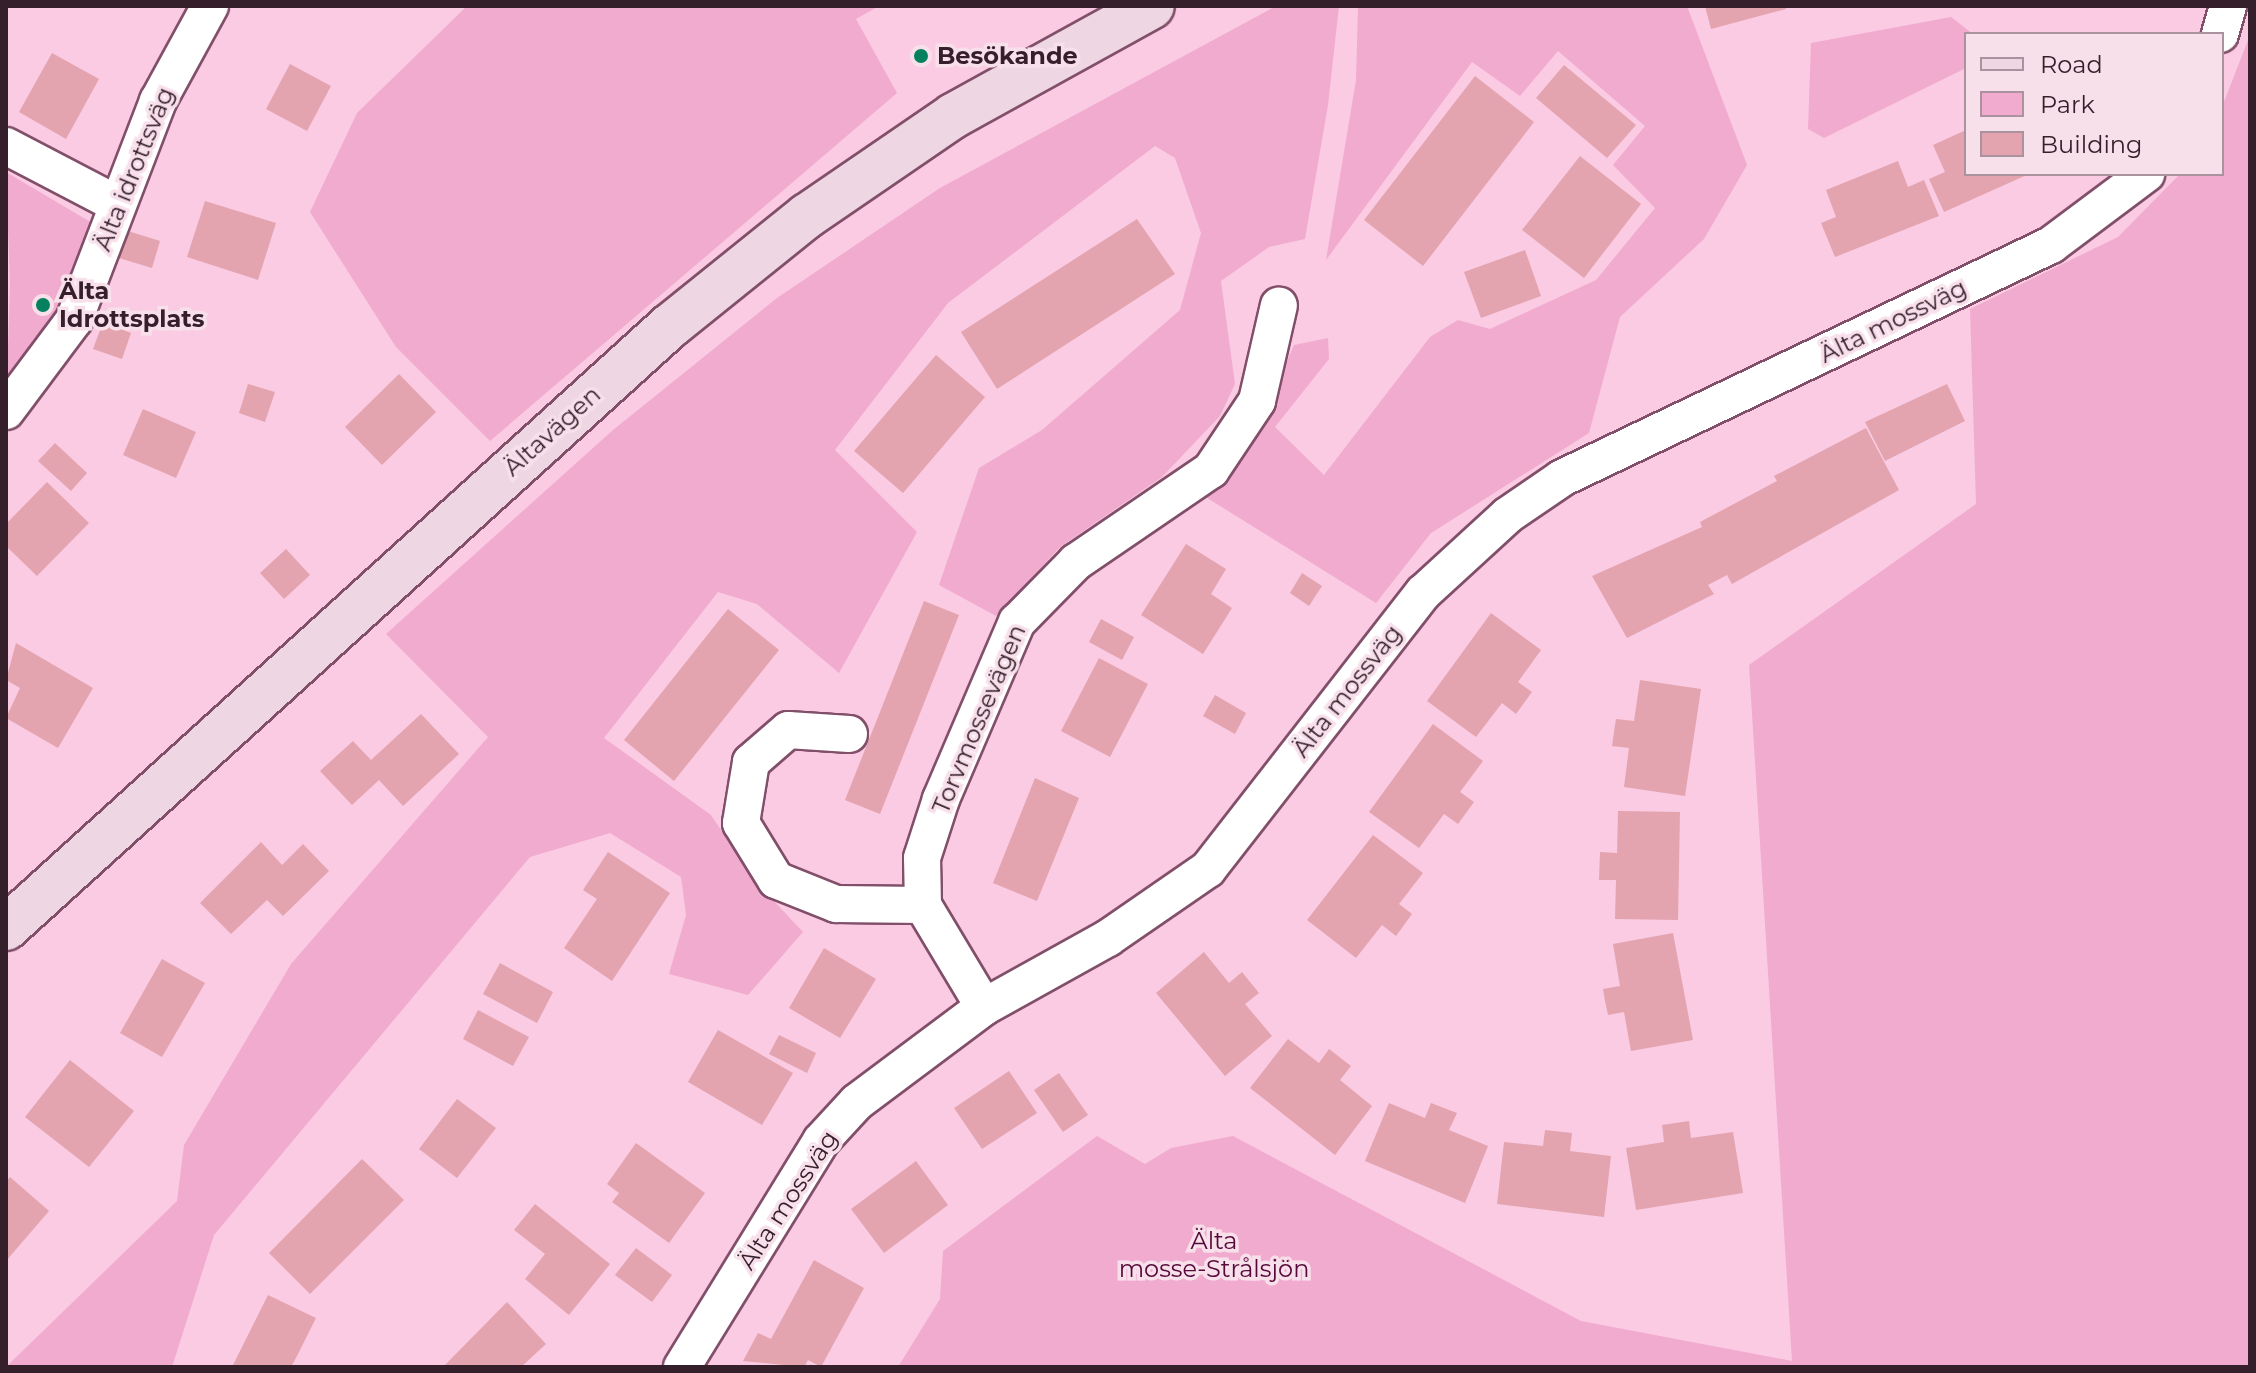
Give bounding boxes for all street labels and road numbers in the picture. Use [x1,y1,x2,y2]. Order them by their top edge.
street label: Älta idrottsväg [88,83,180,255]
street label: Älta mossväg [1815,273,1971,369]
street label: Ältavägen [498,380,606,482]
street label: Älta mossväg [1286,619,1408,763]
street label: Torvmossevägen [926,620,1032,818]
street label: Älta mossväg [732,1125,844,1275]

